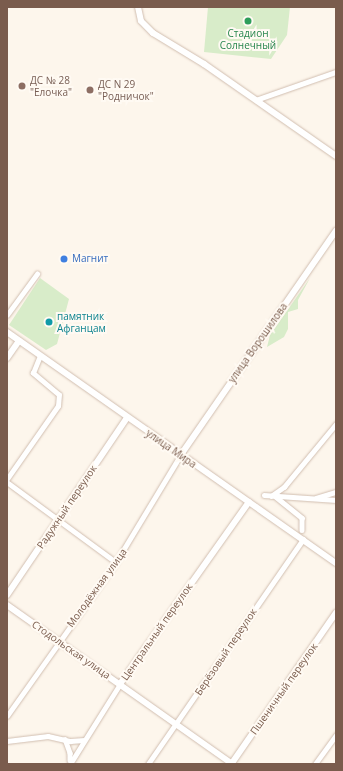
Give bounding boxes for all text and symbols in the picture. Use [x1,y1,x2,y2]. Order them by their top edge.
marker: Стадион Солнечный [243,16,253,26]
place label: Стадион Солнечный [220,27,276,50]
place label: ДС № 28 "Елочка" [30,74,72,98]
place label: ДС N 29 "Родничок" [98,78,154,102]
marker: ДС № 28 "Елочка" [17,81,27,91]
marker: ДС N 29 "Родничок" [85,85,95,95]
place label: Магнит [72,253,108,265]
marker: Магнит [59,254,69,264]
street label: улица Ворошилова [226,301,290,385]
place label: памятник Афганцам [57,310,106,334]
marker: памятник Афганцам [44,317,54,327]
street label: улица Мира [144,427,198,471]
street label: Радужный переулок [35,463,99,551]
street label: Молодёжная улица [64,546,130,630]
street label: Центральный переулок [119,581,195,683]
street label: Берёзовый переулок [192,606,260,698]
street label: Стодольская улица [29,618,113,682]
street label: Пшеничный переулок [248,641,320,737]

